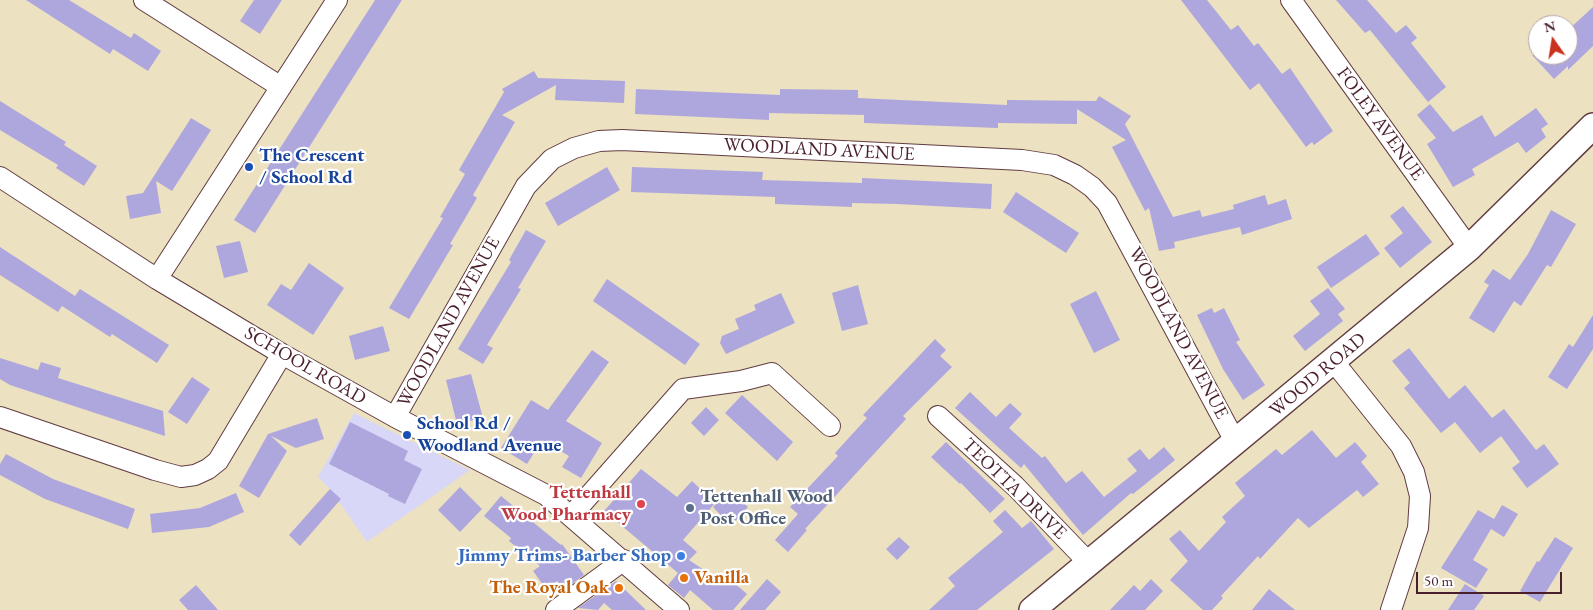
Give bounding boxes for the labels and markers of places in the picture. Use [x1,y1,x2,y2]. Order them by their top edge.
place label: The Crescent / School Rd [259,145,364,189]
marker: The Crescent / School Rd [243,161,255,173]
place label: School Rd / Woodland Avenue [417,413,561,457]
marker: School Rd / Woodland Avenue [401,429,413,441]
place label: Tettenhall Wood Pharmacy [501,482,631,526]
place label: Tettenhall Wood Post Office [700,486,833,530]
marker: Tettenhall Wood Pharmacy [635,498,647,510]
marker: Tettenhall Wood Post Office [684,502,696,514]
place label: Jimmy Trims- Barber Shop [458,545,671,567]
marker: Jimmy Trims- Barber Shop [675,550,687,562]
place label: Vanilla [694,567,749,589]
marker: Vanilla [678,572,690,584]
place label: The Royal Oak [489,577,609,599]
marker: The Royal Oak [613,582,625,594]

